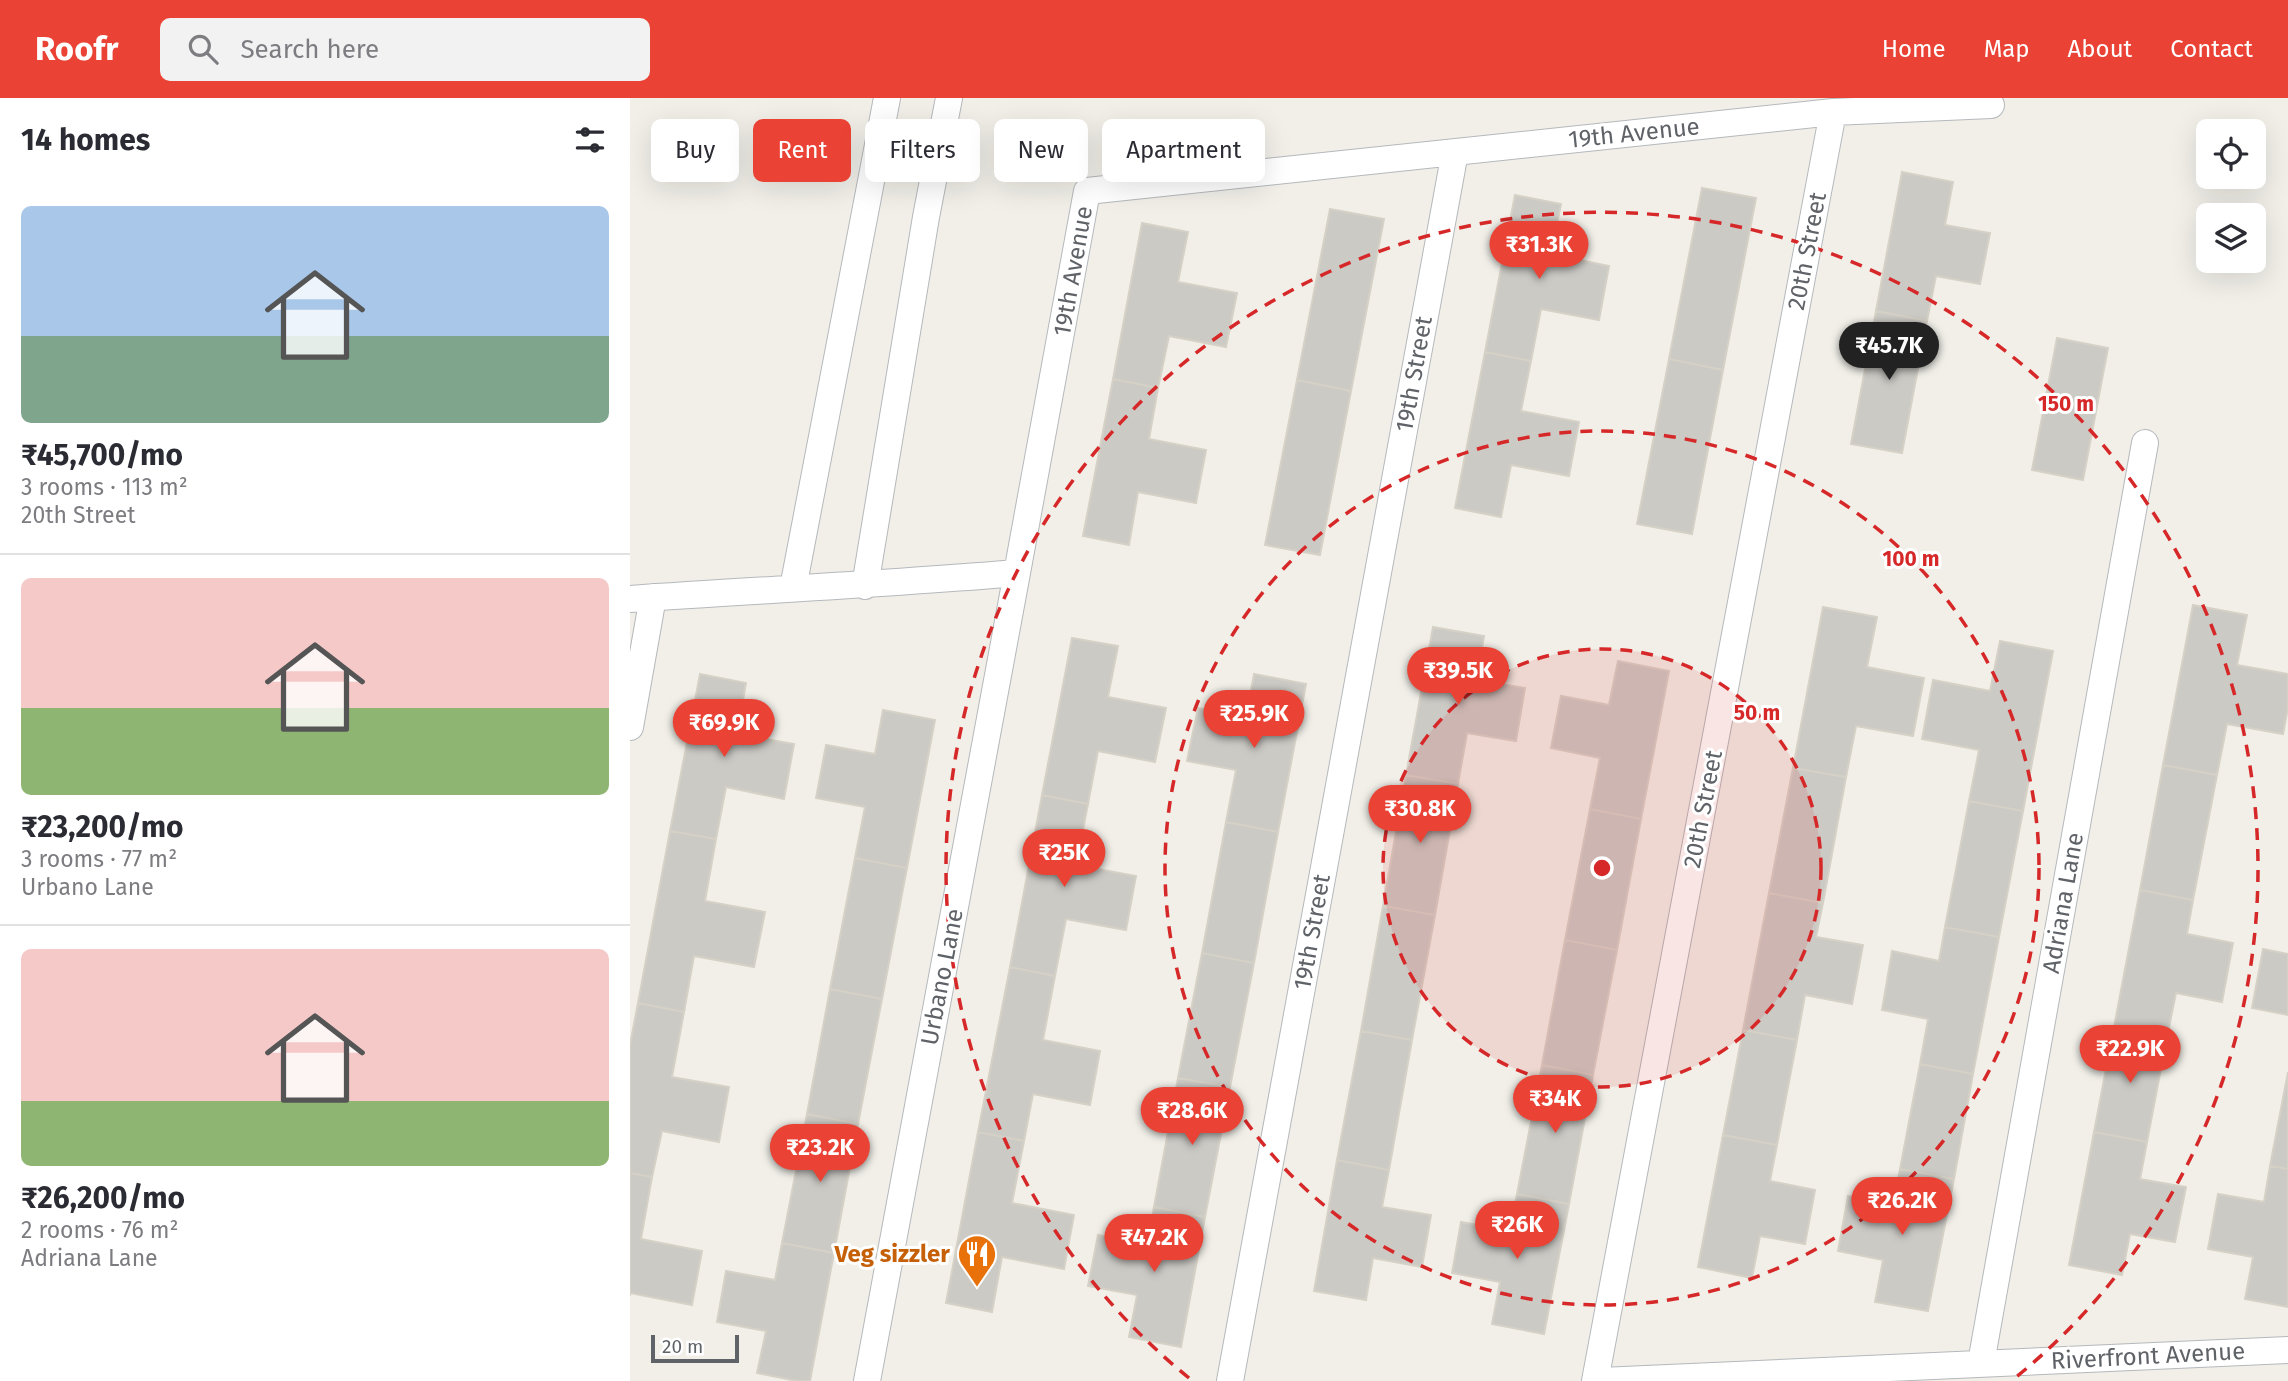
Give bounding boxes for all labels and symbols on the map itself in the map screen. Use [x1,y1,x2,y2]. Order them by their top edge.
street label: 19th Avenue [1567,112,1701,154]
street label: 20th Street [1782,189,1832,312]
street label: 19th Avenue [1048,204,1098,338]
pin: ₹31.3K [1482,222,1596,281]
street label: 19th Street [1390,314,1438,434]
pin: ₹45.7K [1832,322,1946,382]
text: 150 m [2038,391,2094,417]
text: 100 m [1882,546,1940,572]
pin: ₹39.5K [1401,648,1515,707]
pin: ₹25.9K [1197,690,1311,750]
pin: ₹69.9K [667,700,781,759]
text: 50 m [1734,700,1780,726]
street label: 20th Street [1678,747,1728,870]
pin: ₹30.8K [1363,786,1477,845]
pin: ₹25K [1023,830,1105,889]
street label: Adriana Lane [2037,830,2089,976]
centre of rings [1590,856,1614,880]
street label: 19th Street [1288,872,1336,992]
street label: Urbano Lane [915,906,969,1048]
pin: ₹22.9K [2073,1026,2187,1085]
pin: ₹34K [1514,1076,1596,1135]
pin: ₹28.6K [1135,1088,1249,1147]
pin: ₹23.2K [763,1124,877,1184]
pin: ₹26.2K [1845,1178,1959,1237]
pin: ₹26K [1476,1202,1558,1261]
pin: ₹47.2K [1097,1214,1211,1274]
restaurant icon: Veg sizzler [956,1233,998,1288]
place label: Veg sizzler [833,1240,950,1268]
scale bar [651,1332,738,1364]
street label: Riverfront Avenue [2050,1337,2246,1375]

